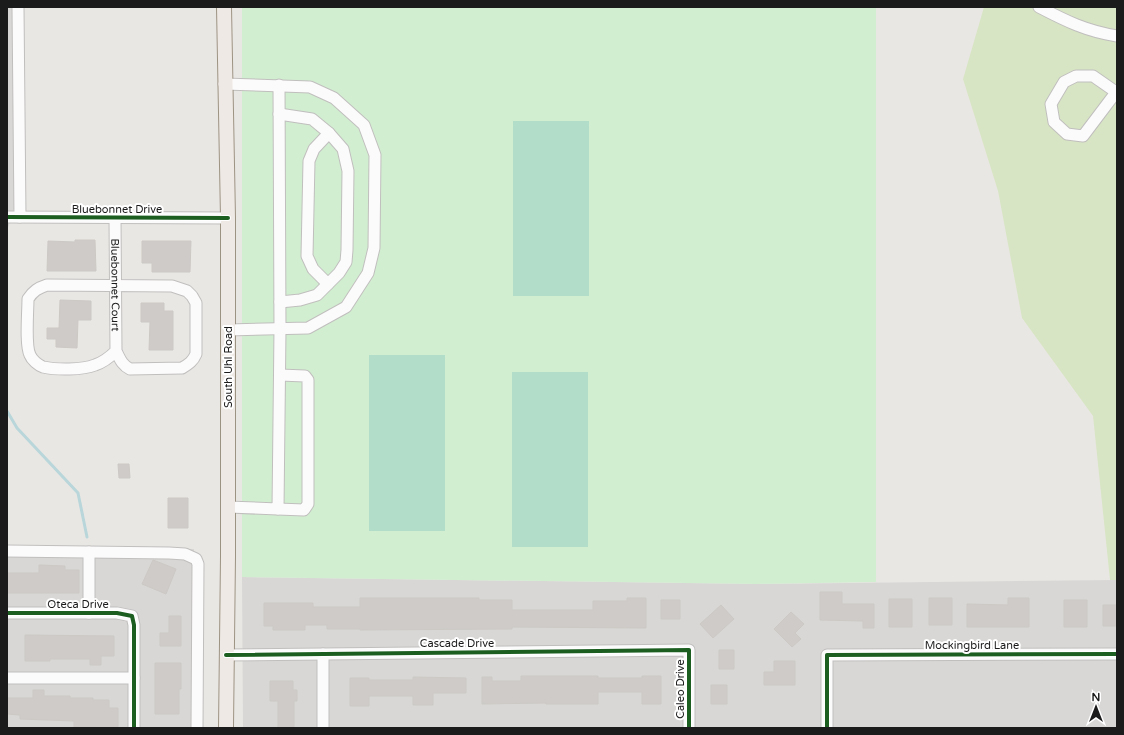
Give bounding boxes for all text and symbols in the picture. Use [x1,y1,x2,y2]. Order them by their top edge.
street label: Bluebonnet Drive [72,203,162,216]
street label: Bluebonnet Court [109,238,122,332]
street label: South Uhl Road [222,326,235,408]
street label: Oteca Drive [47,598,109,611]
street label: Cascade Drive [420,637,494,650]
street label: Mockingbird Lane [925,639,1019,652]
street label: Caleo Drive [674,659,687,719]
north arrow [1076,687,1116,727]
text: N [1092,691,1100,704]

